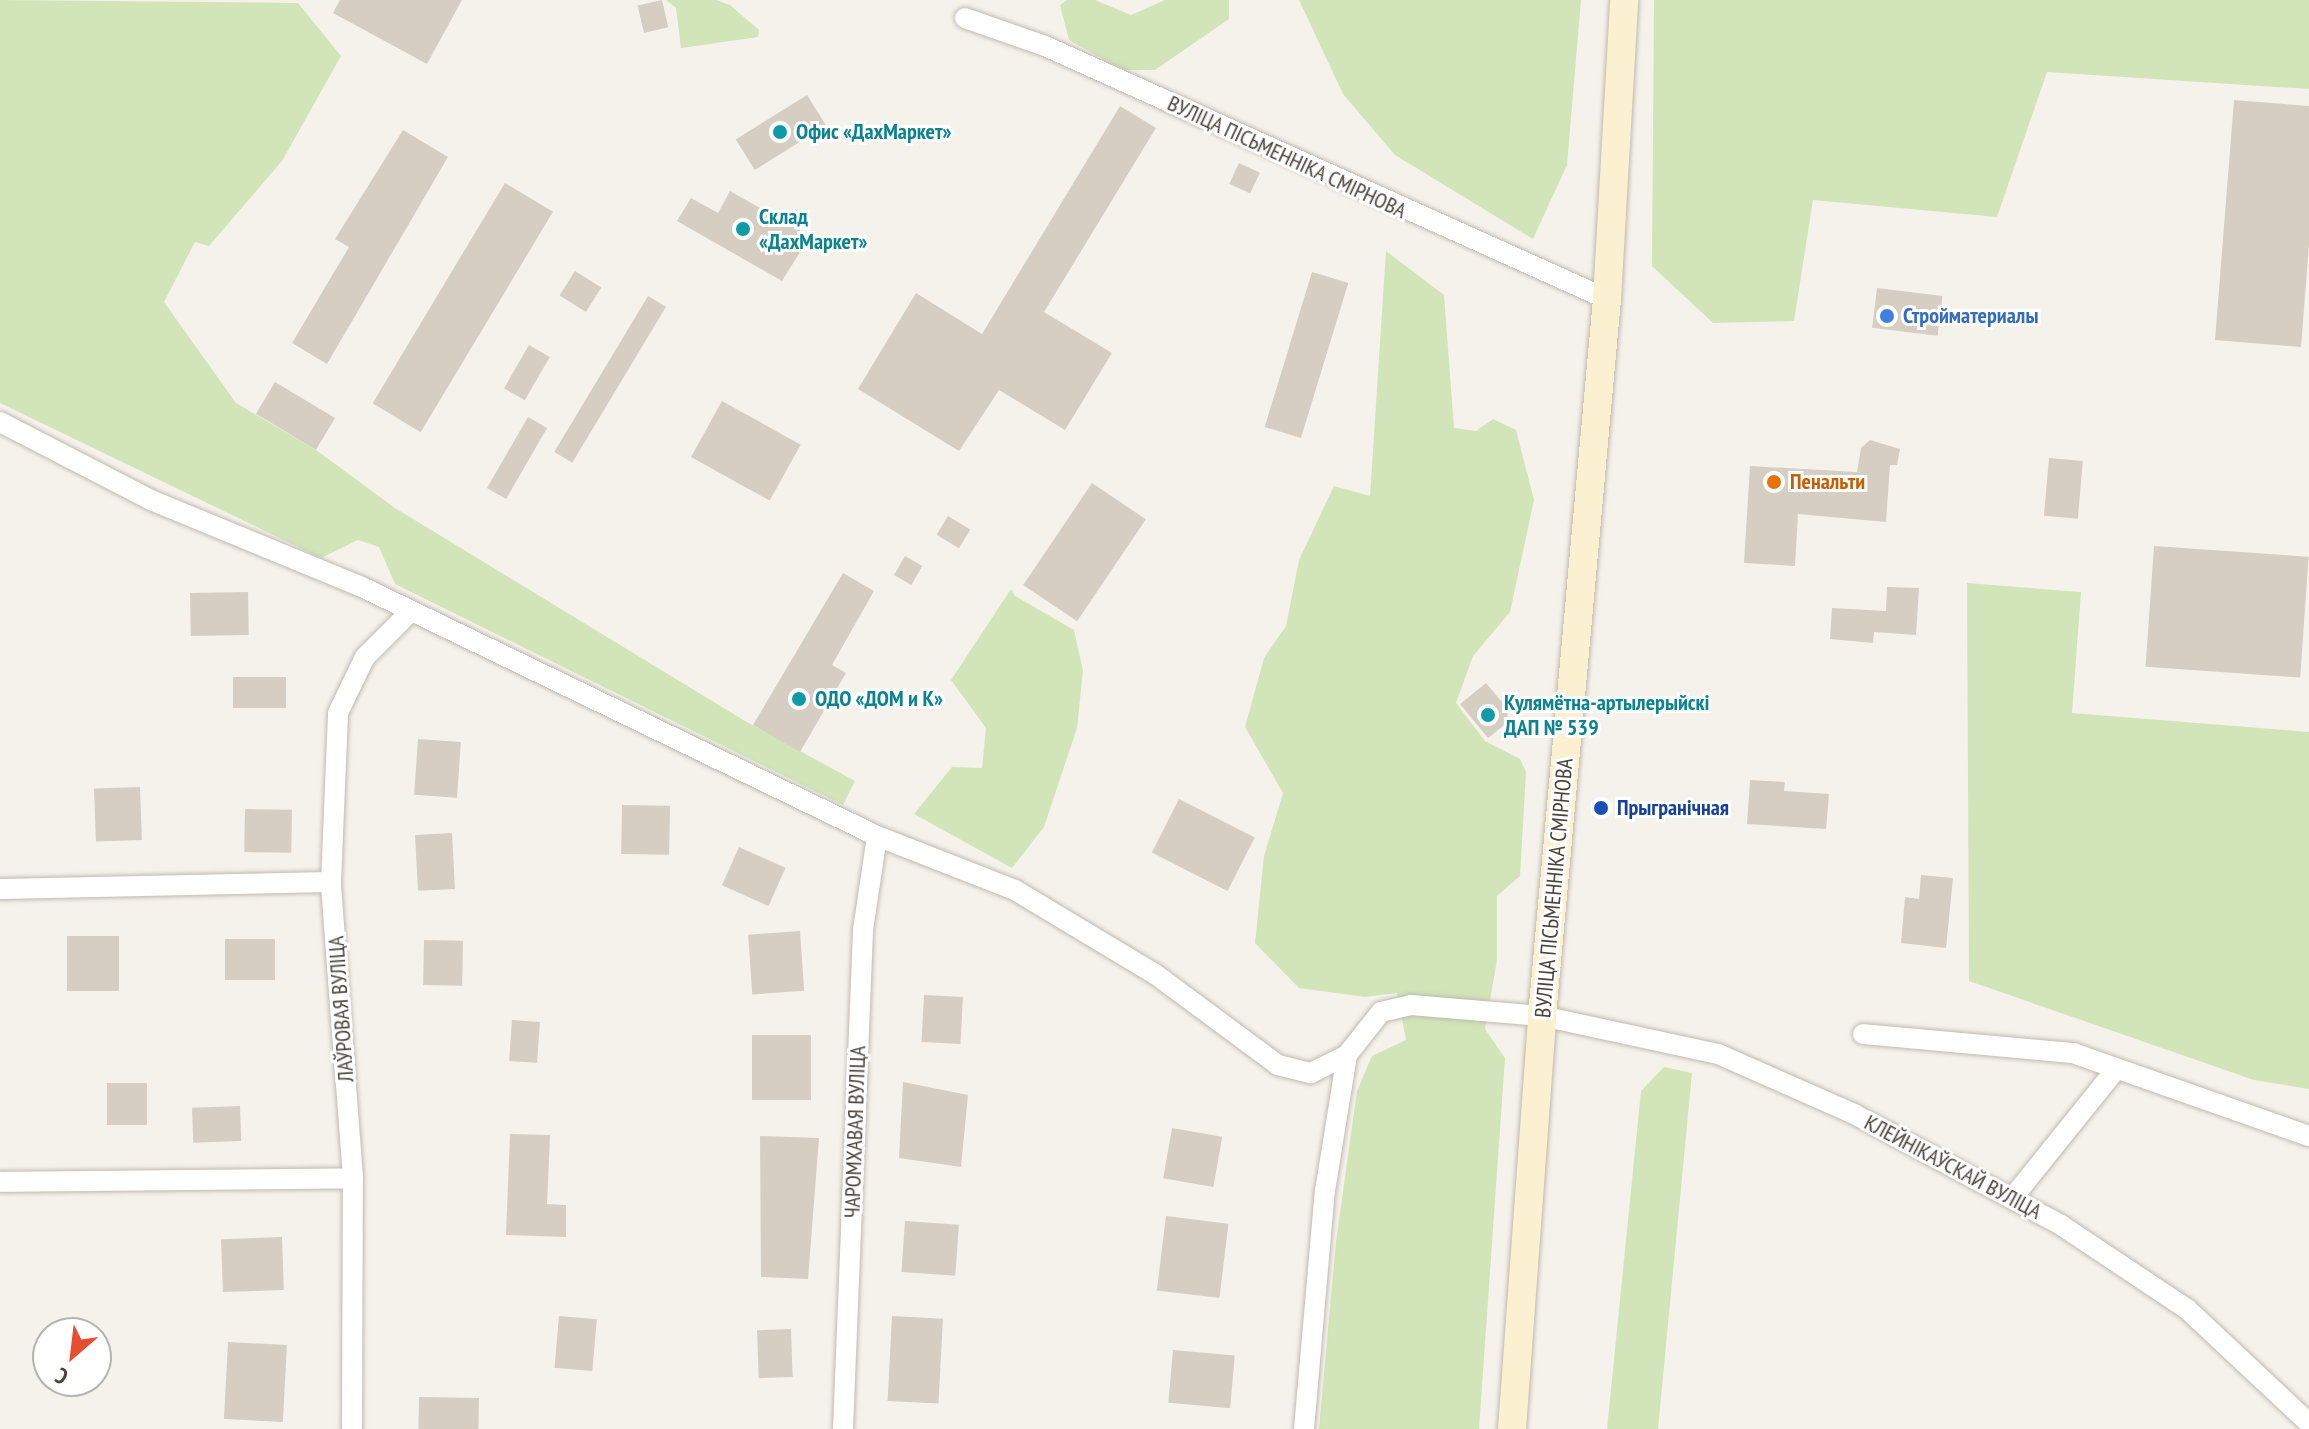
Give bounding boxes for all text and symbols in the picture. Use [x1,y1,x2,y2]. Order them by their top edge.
street label: ВУЛІЦА ПІСЬМЕННІКА СМІРНОВА [1163,90,1411,224]
place label: Офис «ДахМаркет» [796,119,952,145]
marker: Офис «ДахМаркет» [771,123,789,141]
place label: Склад «ДахМаркет» [759,203,868,254]
marker: Склад «ДахМаркет» [734,220,752,238]
place label: Стройматериалы [1903,303,2038,329]
marker: Стройматериалы [1878,307,1896,325]
place label: Пенальти [1790,469,1865,495]
marker: Пенальти [1765,473,1783,491]
place label: ОДО «ДОМ и К» [815,686,943,712]
place label: Кулямётна-артылерыйскі ДАП № 539 [1504,689,1709,740]
marker: ОДО «ДОМ и К» [790,690,808,708]
marker: Кулямётна-артылерыйскі ДАП № 539 [1479,706,1497,724]
street label: ВУЛІЦА ПІСЬМЕННІКА СМІРНОВА [1529,756,1579,1020]
place label: Прыгранічная [1617,795,1729,821]
marker: Прыгранічная [1592,799,1610,817]
street label: ЛАЎРОВАЯ ВУЛІЦА [323,935,359,1083]
street label: ЧАРОМХАВАЯ ВУЛІЦА [839,1045,871,1219]
street label: КЛЕЙНІКАЎСКАЙ ВУЛІЦА [1860,1109,2046,1225]
north arrow [32,1317,112,1397]
text: С [51,1362,73,1391]

